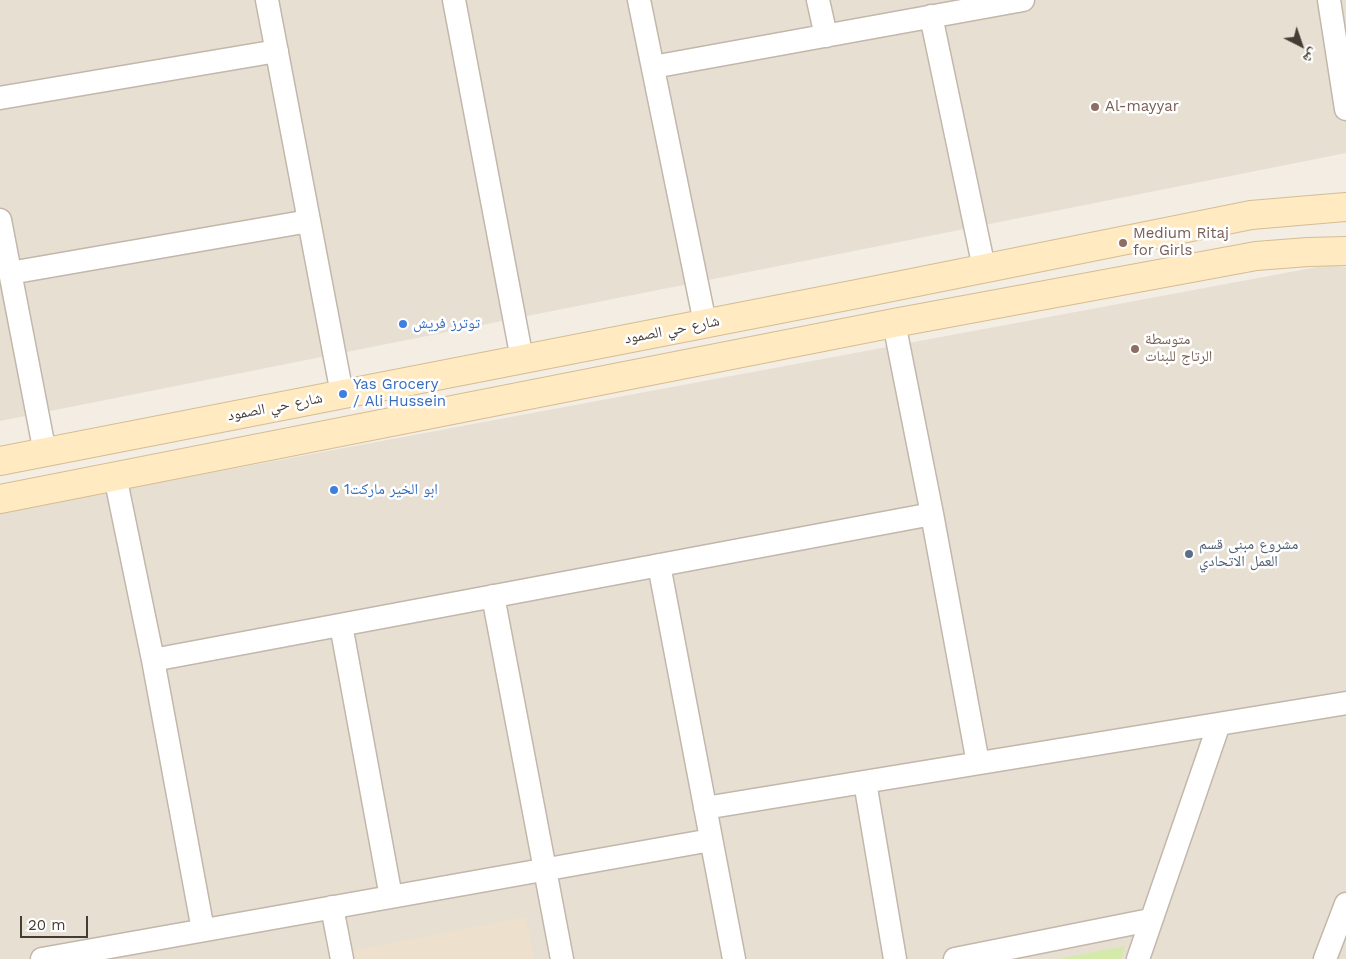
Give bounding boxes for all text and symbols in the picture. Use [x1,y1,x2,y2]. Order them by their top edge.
north arrow [1276,20,1326,70]
text: ش [1300,45,1322,67]
place label: Al-mayyar [1105,98,1179,116]
marker: Al-mayyar [1089,101,1101,113]
place label: Medium Ritaj for Girls [1133,225,1229,260]
marker: Medium Ritaj for Girls [1117,237,1129,249]
street label: شارع حي الصمود [623,312,721,348]
place label: توترز فريش [413,315,480,333]
marker: توترز فريش [397,318,409,330]
place label: متوسطة الرتاج للبنات [1145,331,1212,366]
marker: متوسطة الرتاج للبنات [1129,343,1141,355]
place label: Yas Grocery / Ali Hussein [353,376,446,411]
marker: Yas Grocery / Ali Hussein [337,388,349,400]
street label: شارع حي الصمود [226,389,324,425]
place label: ابو الخير ماركت1 [344,481,438,499]
marker: ابو الخير ماركت1 [328,484,340,496]
place label: مشروع مبنى قسم العمل الاتحادي [1199,536,1298,571]
marker: مشروع مبنى قسم العمل الاتحادي [1183,548,1195,560]
scale bar [22,906,90,938]
text: 20 m [28,916,66,934]

